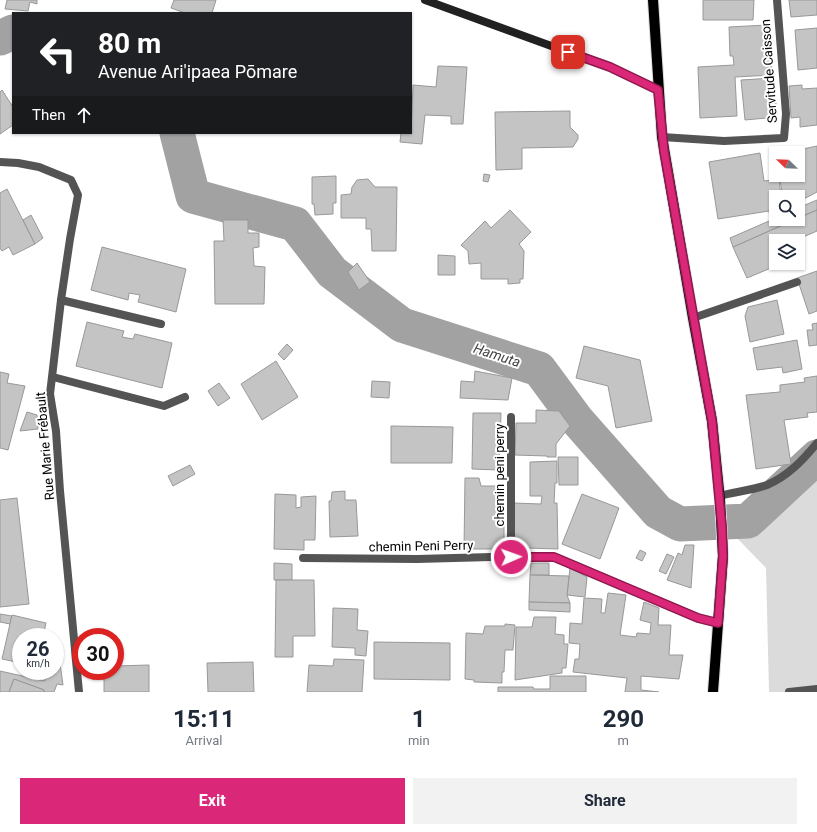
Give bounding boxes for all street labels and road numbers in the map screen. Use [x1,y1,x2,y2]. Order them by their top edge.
street label: Servitude Caisson [758,19,780,123]
street label: Rue Marie Frébault [33,391,57,501]
street label: chemin peni perry [492,424,507,526]
street label: chemin Peni Perry [369,538,473,554]

